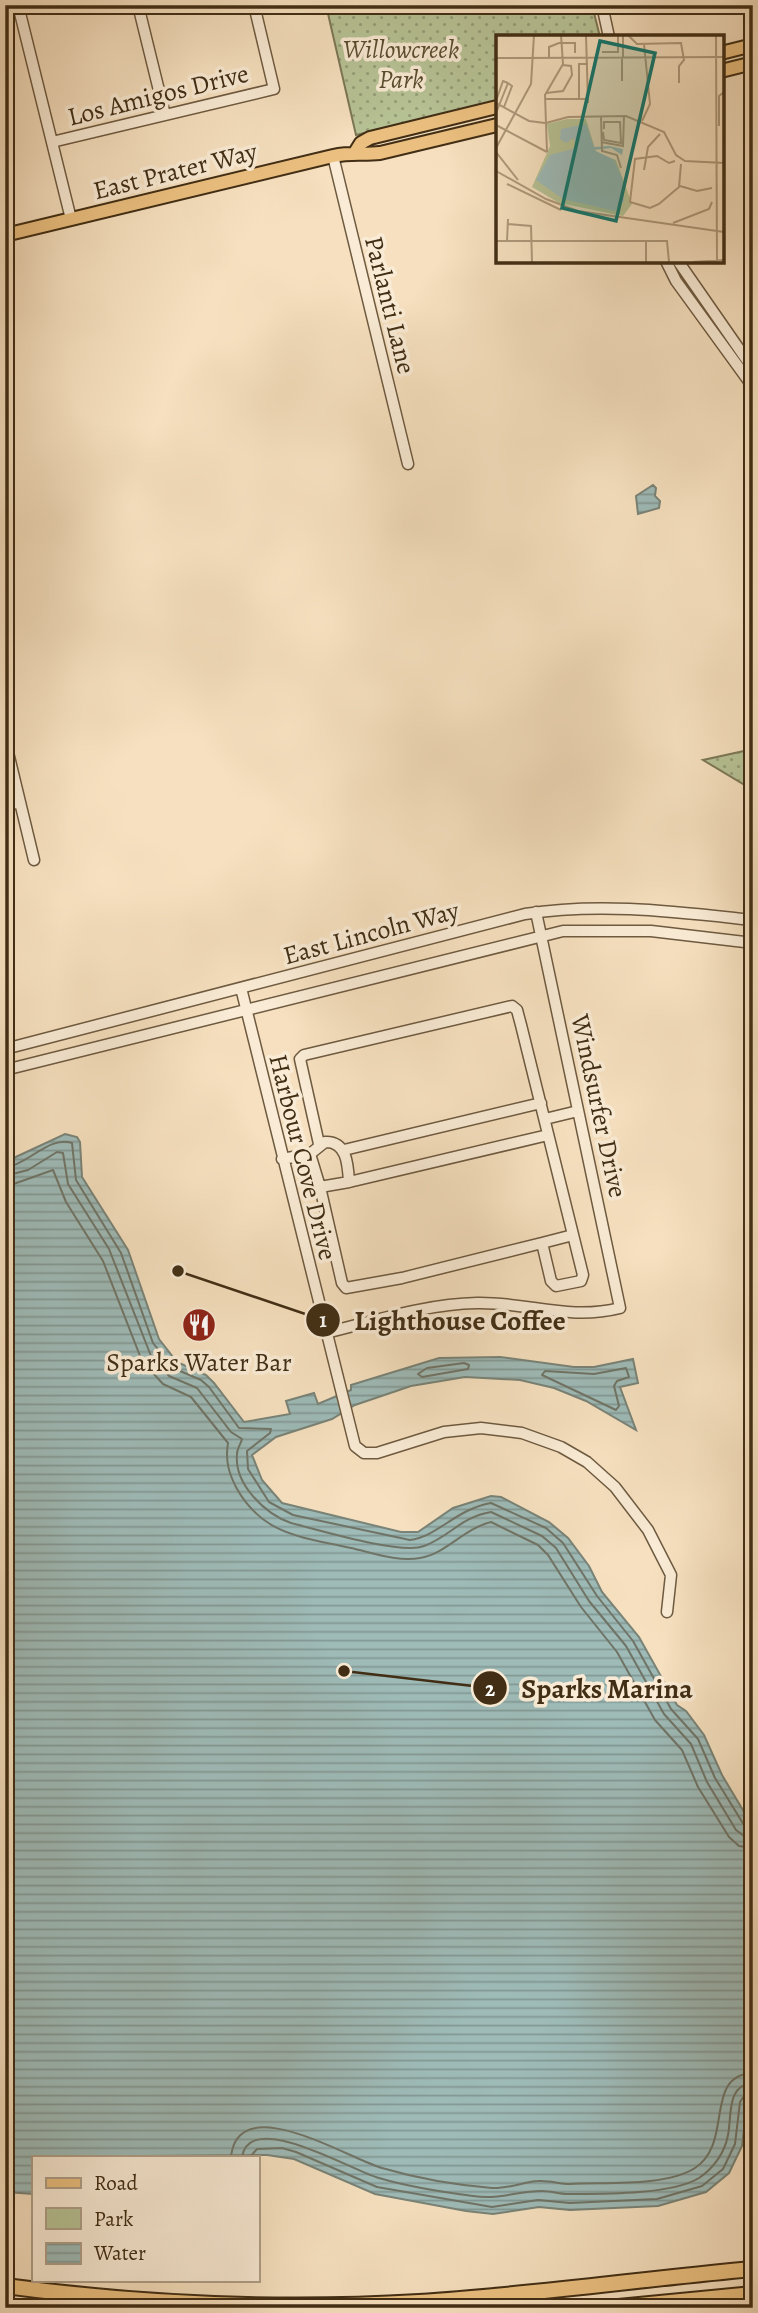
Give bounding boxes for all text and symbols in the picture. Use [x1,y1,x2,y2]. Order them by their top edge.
park label: Willowcreek Park [343,32,459,97]
inset map [496,35,723,262]
street label: Los Amigos Drive [64,56,252,134]
street label: East Prater Way [89,134,261,208]
street label: Parlanti Lane [356,232,424,378]
street label: East Lincoln Way [279,893,463,973]
street label: Windsurfer Drive [562,1010,636,1201]
street label: Harbour Cove Drive [260,1050,346,1264]
callout: Lighthouse Coffee [306,1296,580,1345]
text: Lighthouse Coffee [354,1302,566,1340]
restaurant icon: Sparks Water Bar [180,1306,218,1344]
text: 1 [319,1306,327,1334]
place label: Sparks Water Bar [106,1345,292,1380]
callout: Sparks Marina [473,1664,707,1713]
text: Sparks Marina [521,1670,693,1708]
text: 2 [485,1675,495,1703]
legend [32,2156,259,2282]
text: Road [94,2169,138,2197]
text: Park [94,2205,134,2233]
text: Water [93,2239,146,2267]

